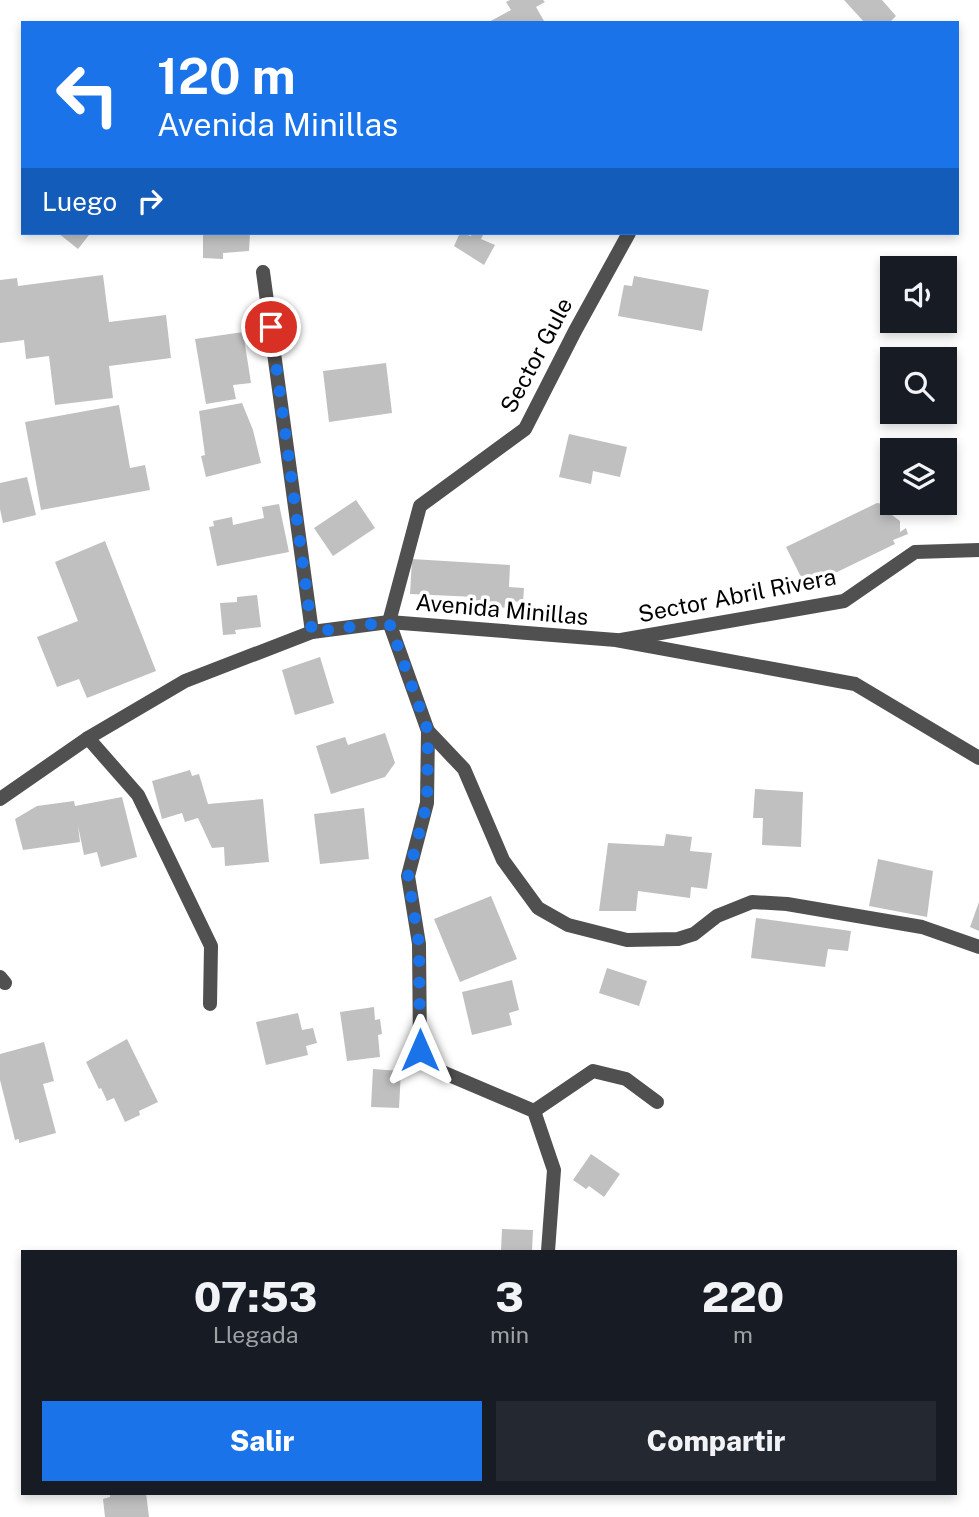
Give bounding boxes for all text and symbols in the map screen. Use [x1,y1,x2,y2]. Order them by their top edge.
text: 120 m [157,47,296,105]
icon: left [42,49,133,140]
text: Avenida Minillas [157,106,398,143]
icon: right [131,182,169,220]
text: Luego [42,186,117,217]
map controls [880,256,957,515]
button: sound [880,256,957,333]
street label: Sector Gule [494,293,578,417]
pin [241,297,301,357]
icon: arrive [252,308,290,346]
button: search [880,347,957,424]
button: layers [880,438,957,515]
street label: Sector Abril Rivera [636,563,838,627]
street label: Avenida Minillas [414,588,590,630]
position arrow [383,1013,457,1087]
text: 07:53 [194,1272,317,1321]
text: 3 [495,1272,524,1321]
text: 220 [702,1272,784,1321]
text: Llegada [213,1321,298,1348]
text: min [490,1321,529,1348]
text: m [733,1321,753,1348]
button: Salir [42,1401,482,1481]
button: Compartir [496,1401,936,1481]

